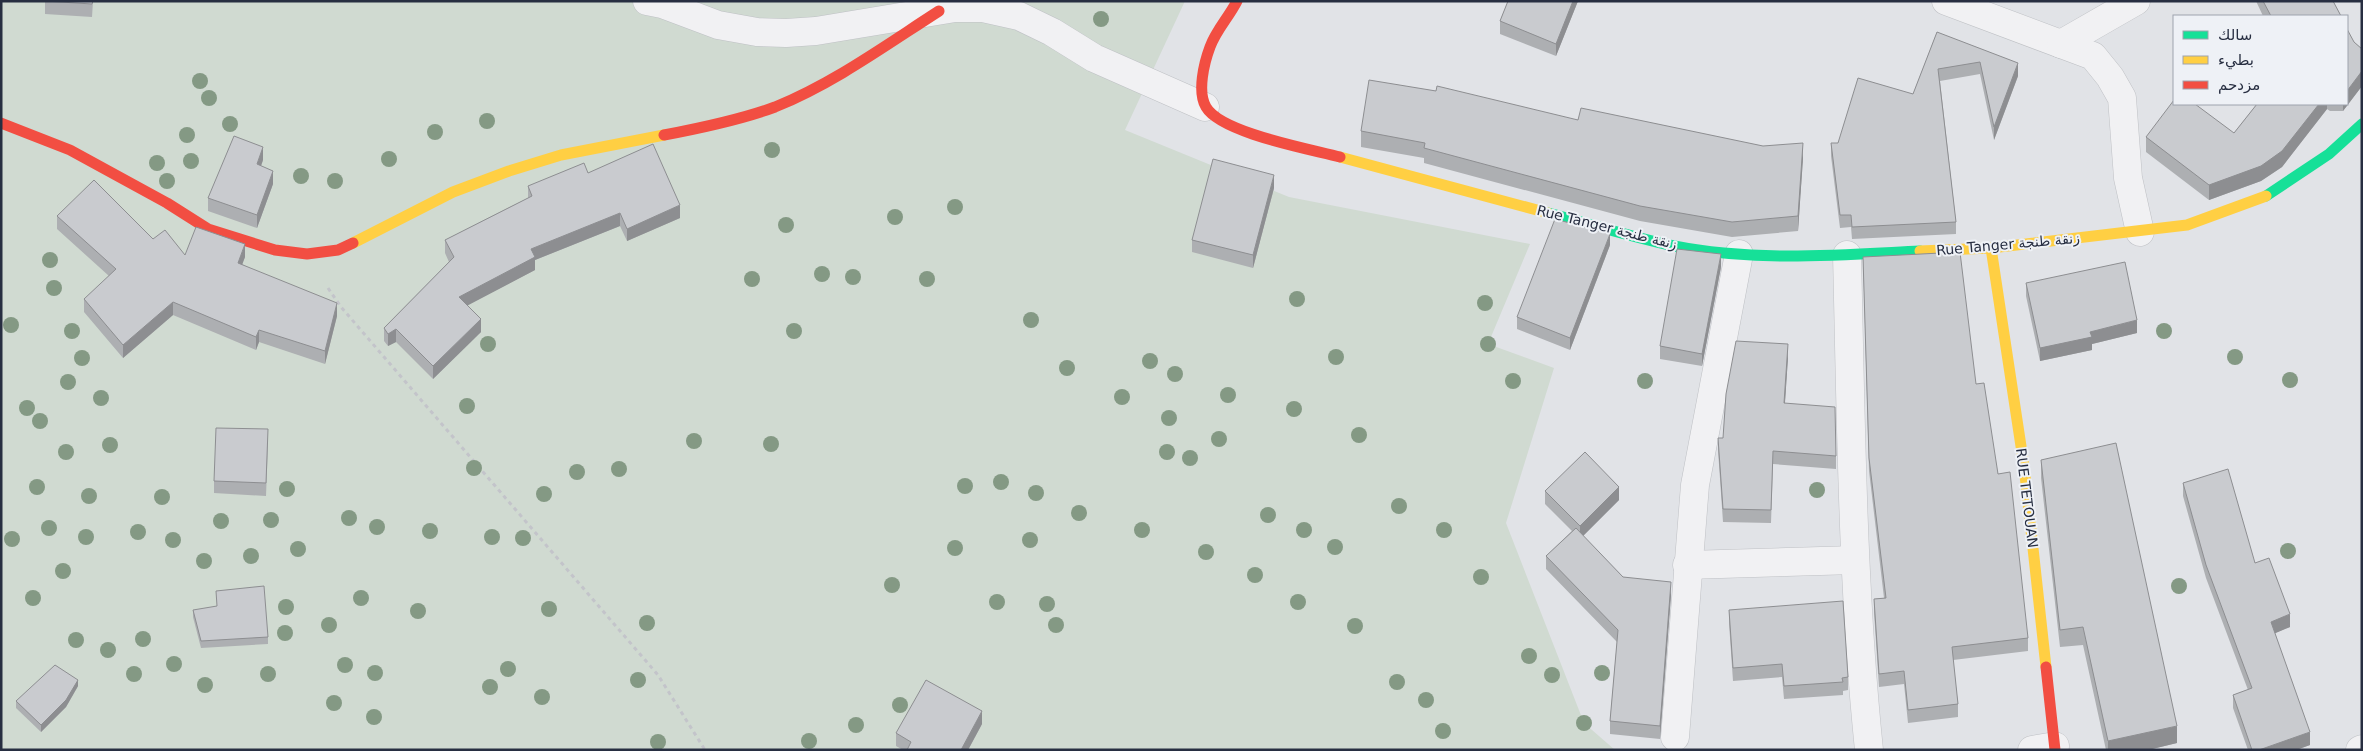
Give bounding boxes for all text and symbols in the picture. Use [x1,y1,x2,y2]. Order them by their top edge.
legend [2173,15,2348,105]
text: سالك [2218,26,2252,44]
text: بطيء [2218,51,2254,70]
text: مزدحم [2218,76,2260,94]
street label: Rue Tanger زنقة طنجة [1535,202,1679,253]
street label: Rue Tanger زنقة طنجة [1936,230,2081,259]
street label: RUE TETOUAN [2013,447,2041,549]

